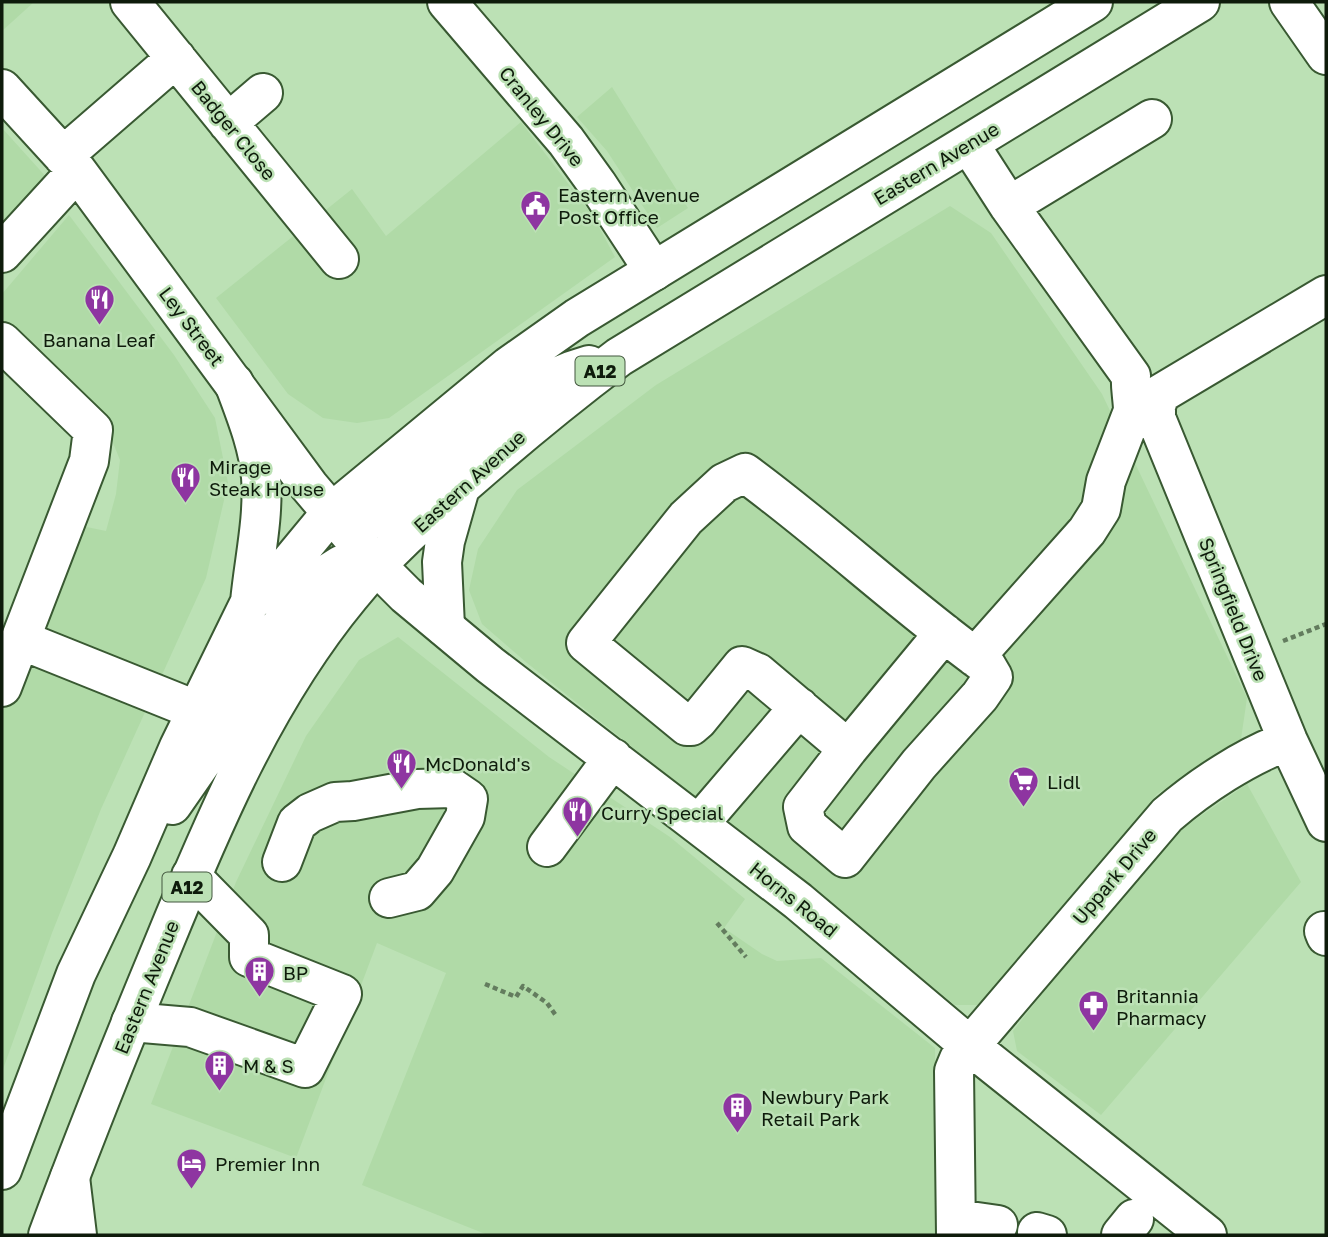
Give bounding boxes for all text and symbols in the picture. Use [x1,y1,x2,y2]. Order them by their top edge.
street label: Cranley Drive [495,62,589,170]
street label: Badger Close [187,76,281,184]
street label: Eastern Avenue [869,117,1003,209]
place label: Eastern Avenue Post Office [558,183,700,228]
public building icon: Eastern Avenue Post Office [518,188,552,232]
street label: Ley Street [155,282,229,370]
restaurant icon: Banana Leaf [82,283,116,327]
place label: Banana Leaf [43,328,155,351]
road number: A12 [576,356,624,386]
street label: Eastern Avenue [409,425,529,537]
place label: Mirage Steak House [209,455,324,500]
restaurant icon: Mirage Steak House [169,460,203,504]
street label: Springfield Drive [1195,534,1273,684]
restaurant icon: McDonald's [385,746,419,790]
place label: McDonald's [425,752,531,775]
supermarket icon: Lidl [1007,764,1041,808]
place label: Lidl [1047,770,1081,793]
restaurant icon: Curry Special [561,795,595,839]
place label: Curry Special [601,801,723,824]
street label: Uppark Drive [1067,823,1161,929]
street label: Horns Road [745,857,843,941]
road number: A12 [162,872,212,902]
street label: Eastern Avenue [109,917,183,1057]
building icon: BP [243,955,277,999]
place label: BP [283,961,308,984]
place label: Britannia Pharmacy [1116,984,1207,1029]
pharmacy icon: Britannia Pharmacy [1076,989,1110,1033]
building icon: M & S [203,1048,237,1092]
place label: M & S [243,1054,294,1077]
place label: Newbury Park Retail Park [761,1085,890,1130]
building icon: Newbury Park Retail Park [721,1090,755,1134]
hotel icon: Premier Inn [175,1146,209,1190]
place label: Premier Inn [215,1152,320,1175]

